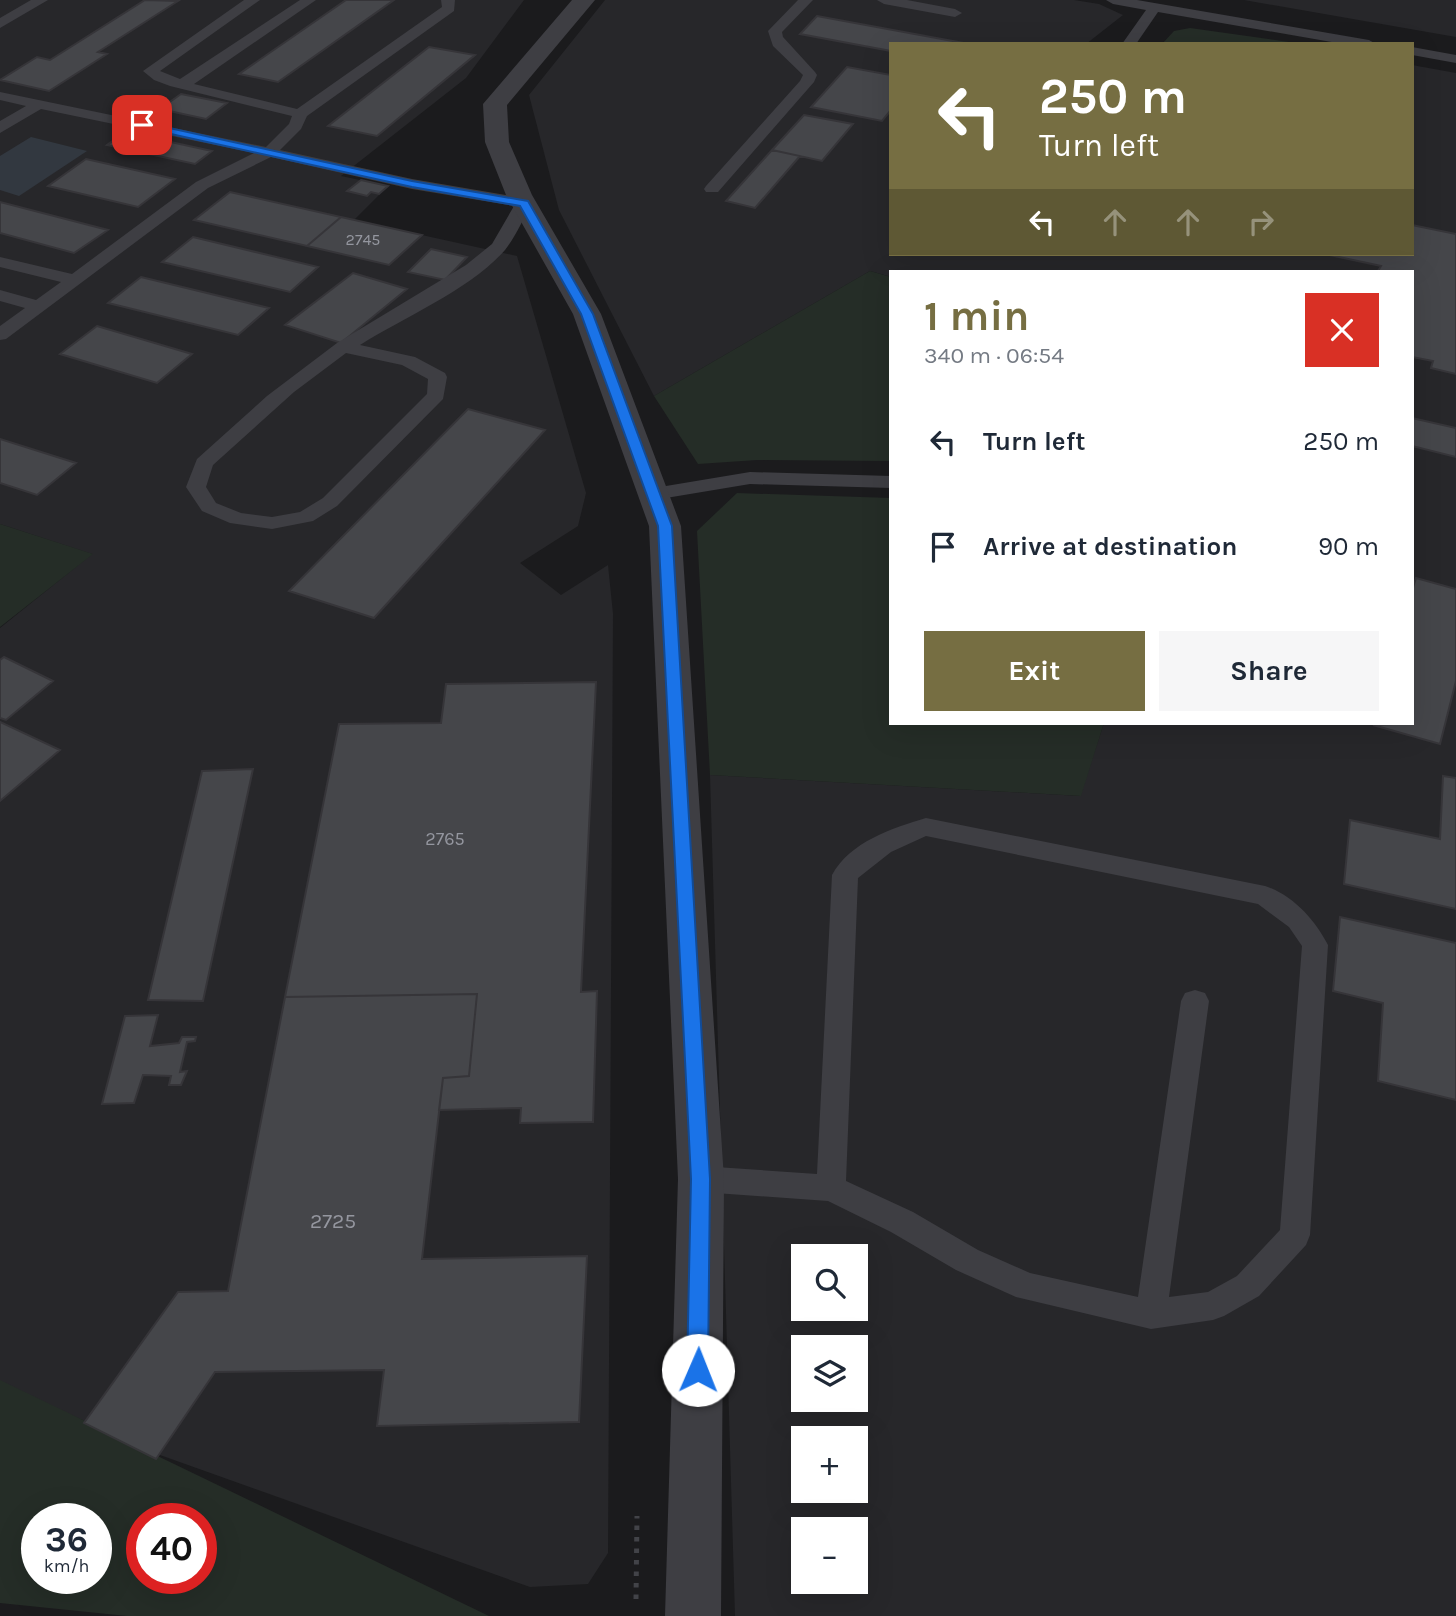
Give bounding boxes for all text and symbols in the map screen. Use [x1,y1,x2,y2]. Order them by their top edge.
text: 250 m [1039,68,1187,125]
icon: left [924,70,1015,161]
pin [112,95,172,155]
icon: arrive [123,106,161,144]
text: Turn left [1039,127,1159,164]
icon: left [1023,203,1061,241]
icon: ahead [1096,203,1134,241]
icon: ahead [1169,203,1207,241]
icon: right [1242,203,1280,241]
house number: 2745 [346,230,380,249]
text: 1 min [924,291,1029,341]
button: close [1305,293,1379,367]
text: 340 m · 06:54 [924,342,1064,369]
icon: left [924,423,962,461]
text: Turn left [983,426,1085,457]
text: 250 m [1303,426,1379,457]
icon: arrive [924,528,962,566]
text: Arrive at destination [983,531,1237,562]
text: 90 m [1318,531,1379,562]
button: Exit [924,631,1145,711]
button: Share [1159,631,1379,711]
house number: 2765 [425,828,465,850]
house number: 2725 [310,1209,356,1233]
map controls [791,1244,868,1594]
button: search [791,1244,868,1321]
position arrow [661,1333,735,1407]
button: layers [791,1335,868,1412]
button: + [791,1426,868,1503]
speed limit sign: 40 [126,1503,217,1594]
button: − [791,1517,868,1594]
text: 36 [45,1519,88,1560]
text: km/h [44,1555,89,1577]

